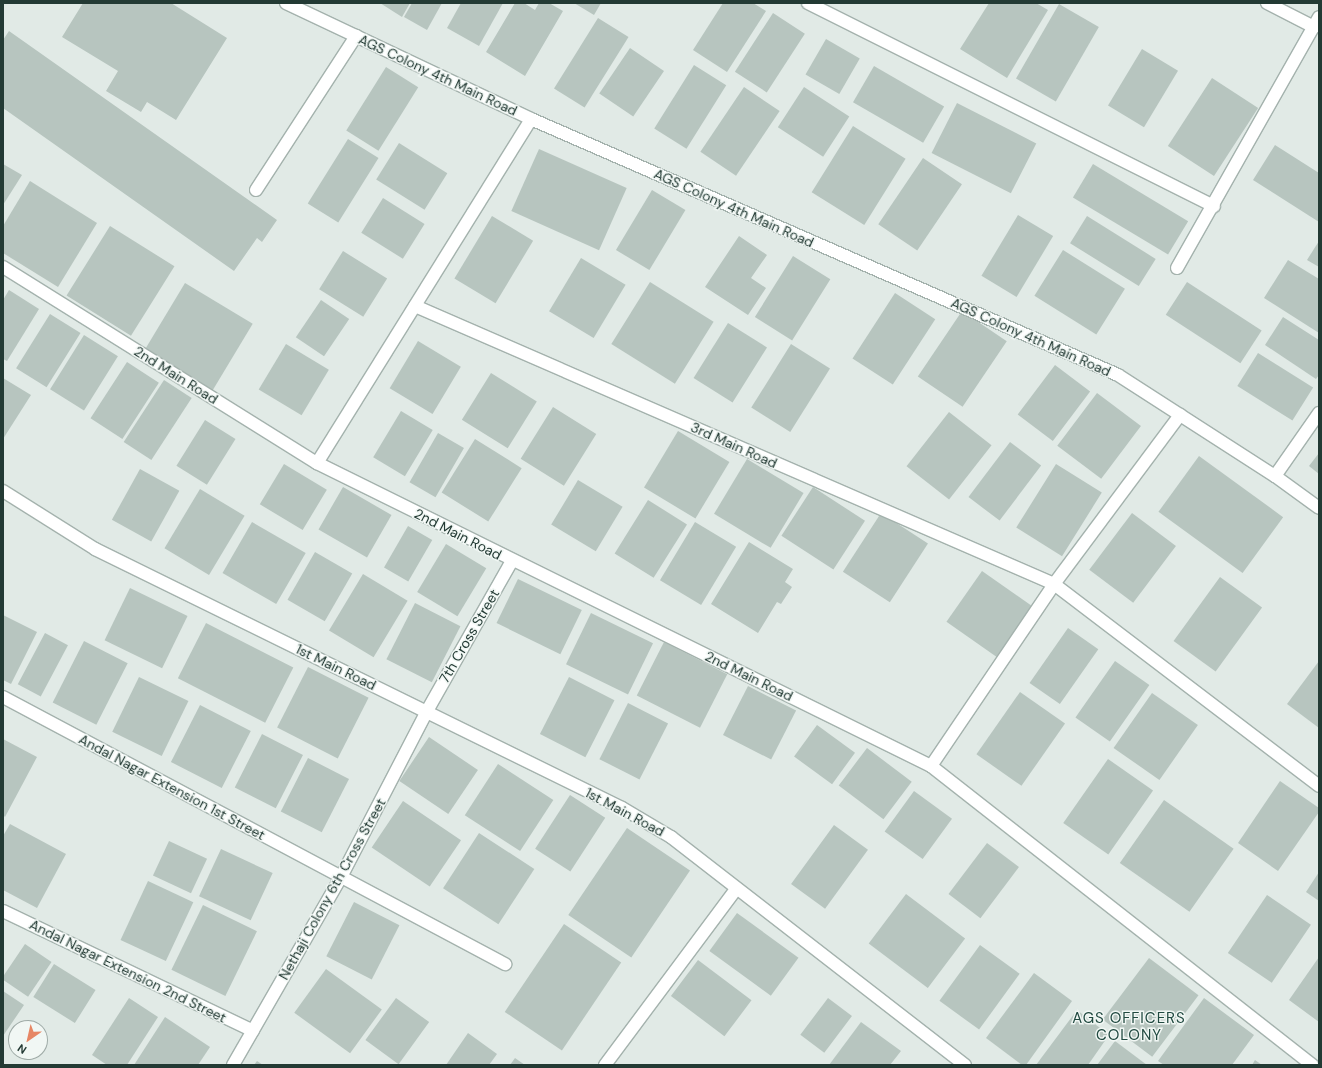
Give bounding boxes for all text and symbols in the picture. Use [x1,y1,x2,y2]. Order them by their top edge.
street label: AGS Colony 4th Main Road [356,31,520,119]
street label: AGS Colony 4th Main Road [651,165,817,251]
street label: AGS Colony 4th Main Road [948,294,1114,380]
street label: 2nd Main Road [131,343,221,407]
street label: 3rd Main Road [688,418,780,472]
street label: 2nd Main Road [412,505,504,563]
street label: 7th Cross Street [435,586,503,686]
street label: 1st Main Road [293,640,379,694]
street label: 2nd Main Road [702,647,796,705]
street label: Andal Nagar Extension 1st Street [76,731,268,843]
street label: 1st Main Road [582,784,668,840]
street label: Nethaji Colony 6th Cross Street [275,795,389,983]
street label: Andal Nagar Extension 2nd Street [27,916,229,1026]
district label: AGS OFFICERS COLONY [1072,1009,1186,1044]
north arrow [8,1020,48,1060]
text: N [15,1041,29,1057]

